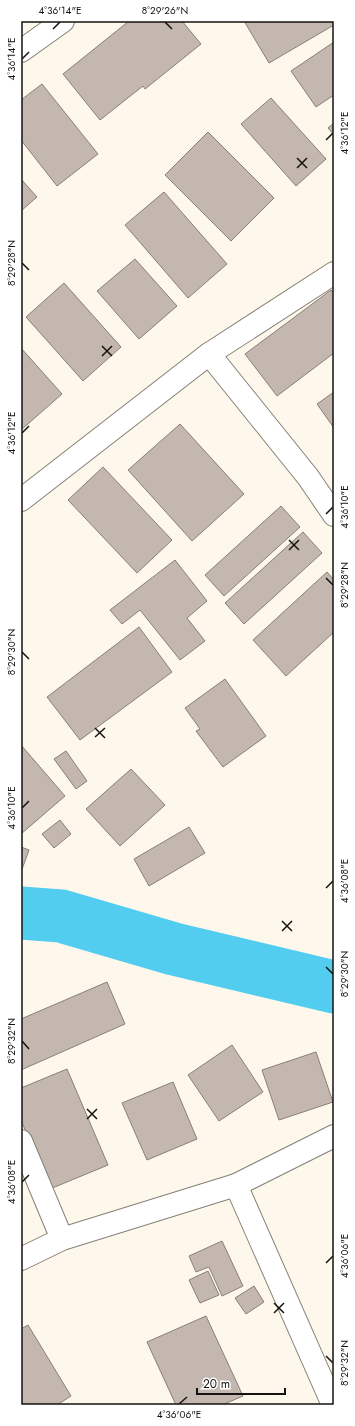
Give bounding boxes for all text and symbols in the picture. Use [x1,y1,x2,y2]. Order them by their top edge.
text: 4°36'14"E [38,3,82,18]
text: 8°29'26"N [142,3,188,18]
text: 4°36'14"E [4,37,19,81]
text: 4°36'12"E [337,111,352,155]
text: 8°29'28"N [4,240,19,286]
text: 4°36'12"E [4,411,19,455]
text: 4°36'10"E [337,485,352,529]
text: 8°29'28"N [337,562,352,608]
text: 8°29'30"N [4,629,19,675]
text: 4°36'10"E [4,786,19,830]
text: 4°36'08"E [337,859,352,903]
text: 8°29'30"N [337,951,352,997]
text: 8°29'32"N [4,1018,19,1064]
text: 4°36'08"E [4,1160,19,1204]
text: 4°36'06"E [337,1234,352,1278]
text: 8°29'32"N [337,1340,352,1386]
scale bar [197,1370,285,1396]
text: 20 m [203,1375,230,1393]
text: 4°36'06"E [157,1407,201,1422]

